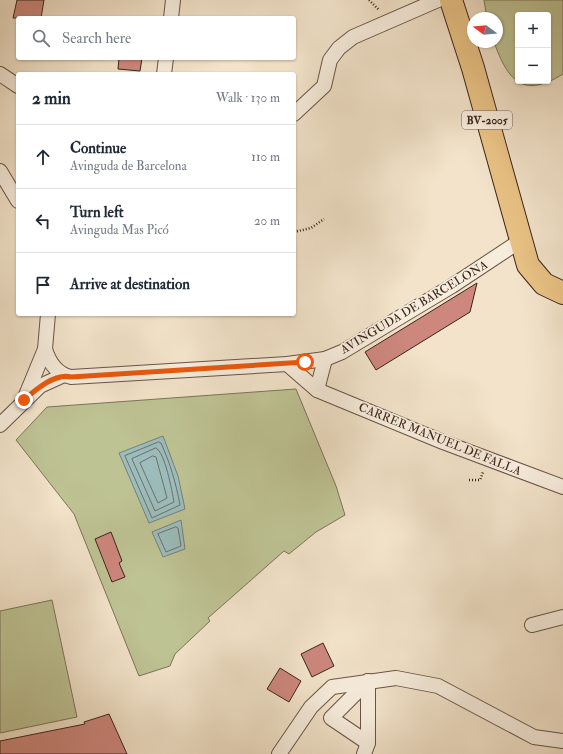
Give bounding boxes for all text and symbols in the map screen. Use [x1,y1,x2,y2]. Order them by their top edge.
north arrow [467,12,503,48]
map controls [515,12,551,84]
button: + [515,12,551,48]
search box [16,16,296,60]
icon: search [30,27,52,49]
text: Search here [62,29,131,48]
button: − [515,48,551,84]
text: 2 min [32,88,71,109]
text: Walk · 130 m [216,90,280,106]
road number: BV-2005 [462,111,512,129]
text: Continue [70,139,126,158]
icon: ahead [32,146,54,168]
text: 110 m [251,149,280,165]
text: Avinguda de Barcelona [70,158,187,174]
text: Turn left [70,203,124,222]
icon: left [32,210,54,232]
text: 20 m [254,213,280,229]
text: Avinguda Mas Picó [70,222,169,238]
street label: AVINGUDA DE BARCELONA [337,257,491,358]
icon: arrive [32,274,54,296]
text: Arrive at destination [70,275,190,294]
route start [296,353,314,371]
route end [15,391,33,409]
street label: CARRER MANUEL DE FALLA [356,400,524,479]

